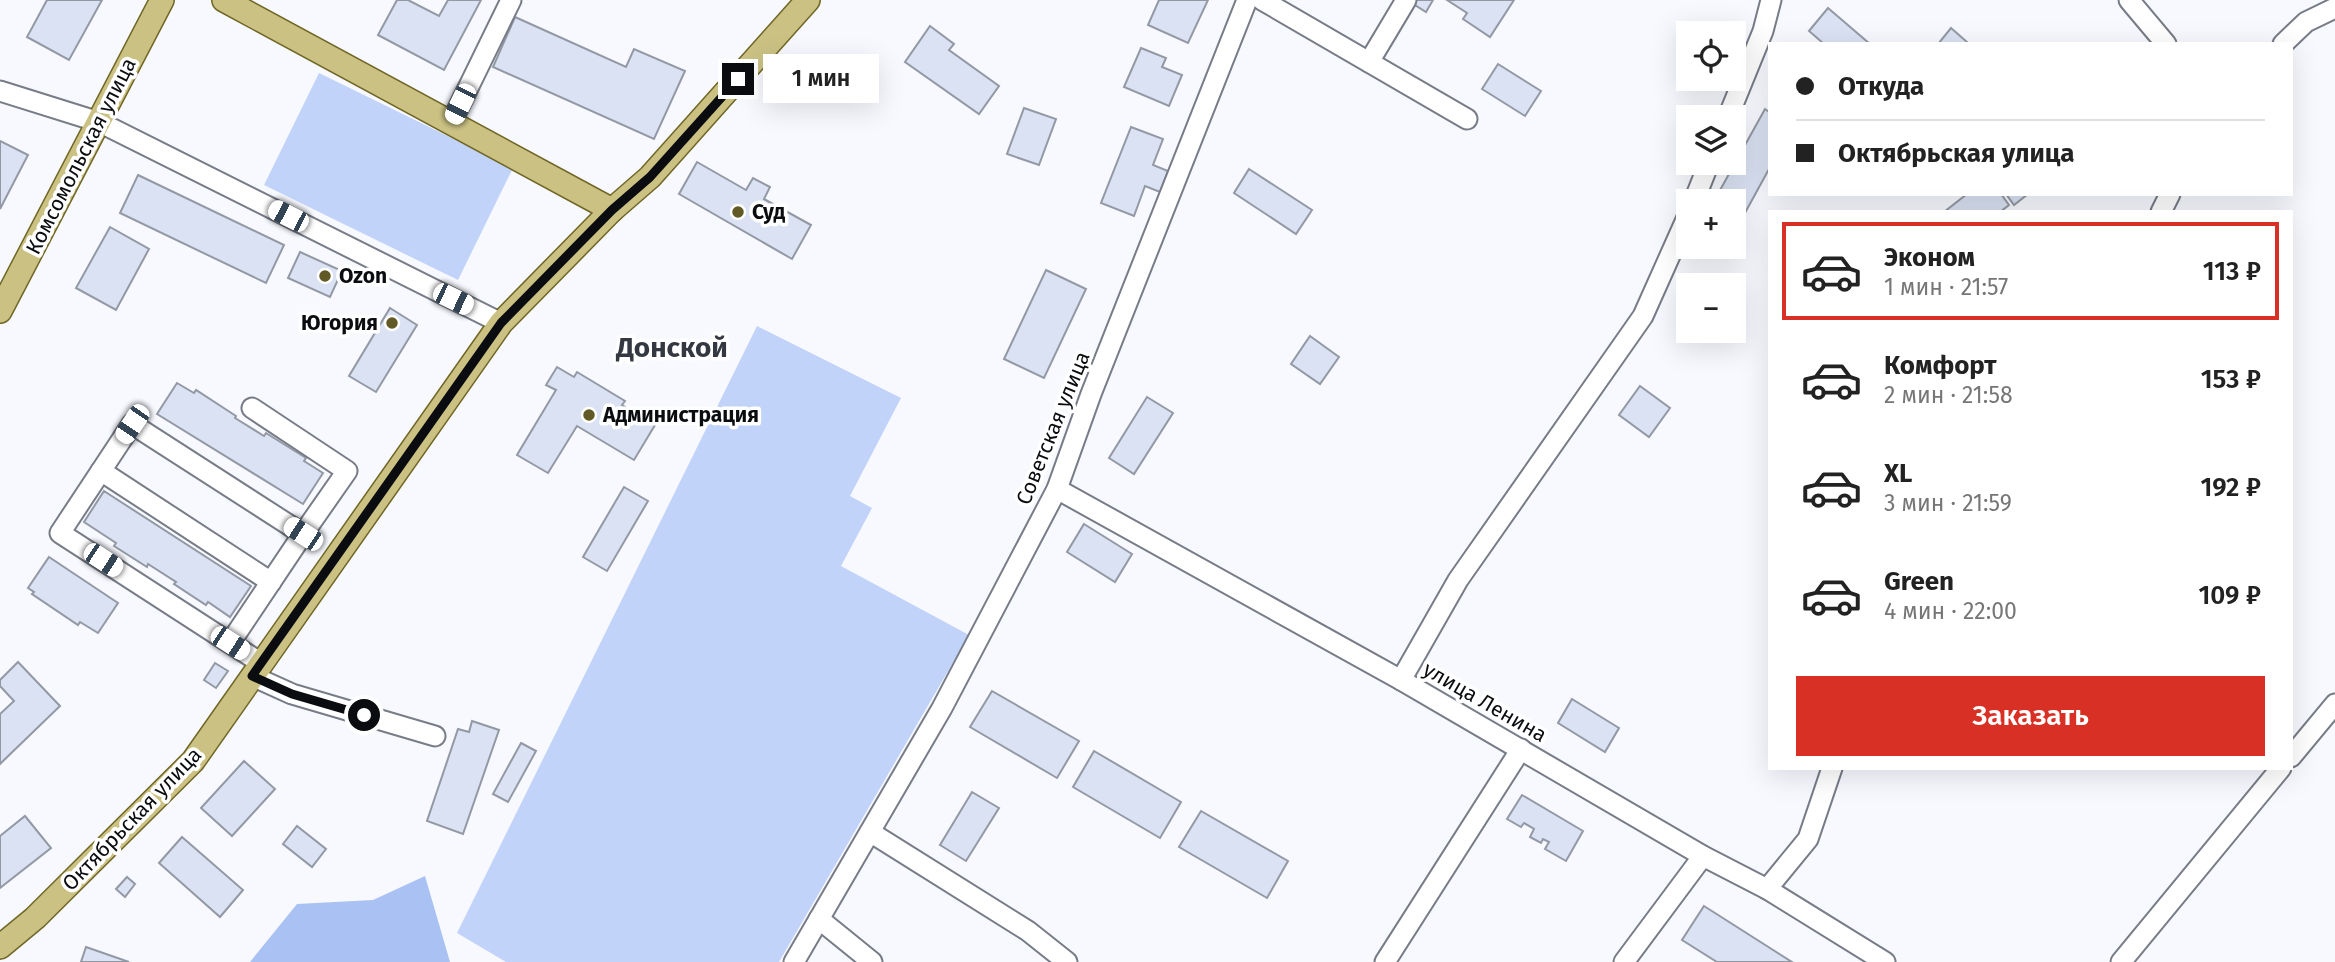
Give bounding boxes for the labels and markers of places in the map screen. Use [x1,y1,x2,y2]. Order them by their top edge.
place label: Суд [752,199,786,225]
marker: Суд [730,204,746,220]
place label: Ozon [339,263,387,289]
marker: Ozon [317,268,333,284]
place label: Югория [301,310,378,336]
marker: Югория [384,315,400,331]
place label: Администрация [602,402,759,428]
marker: Администрация [581,407,597,423]

